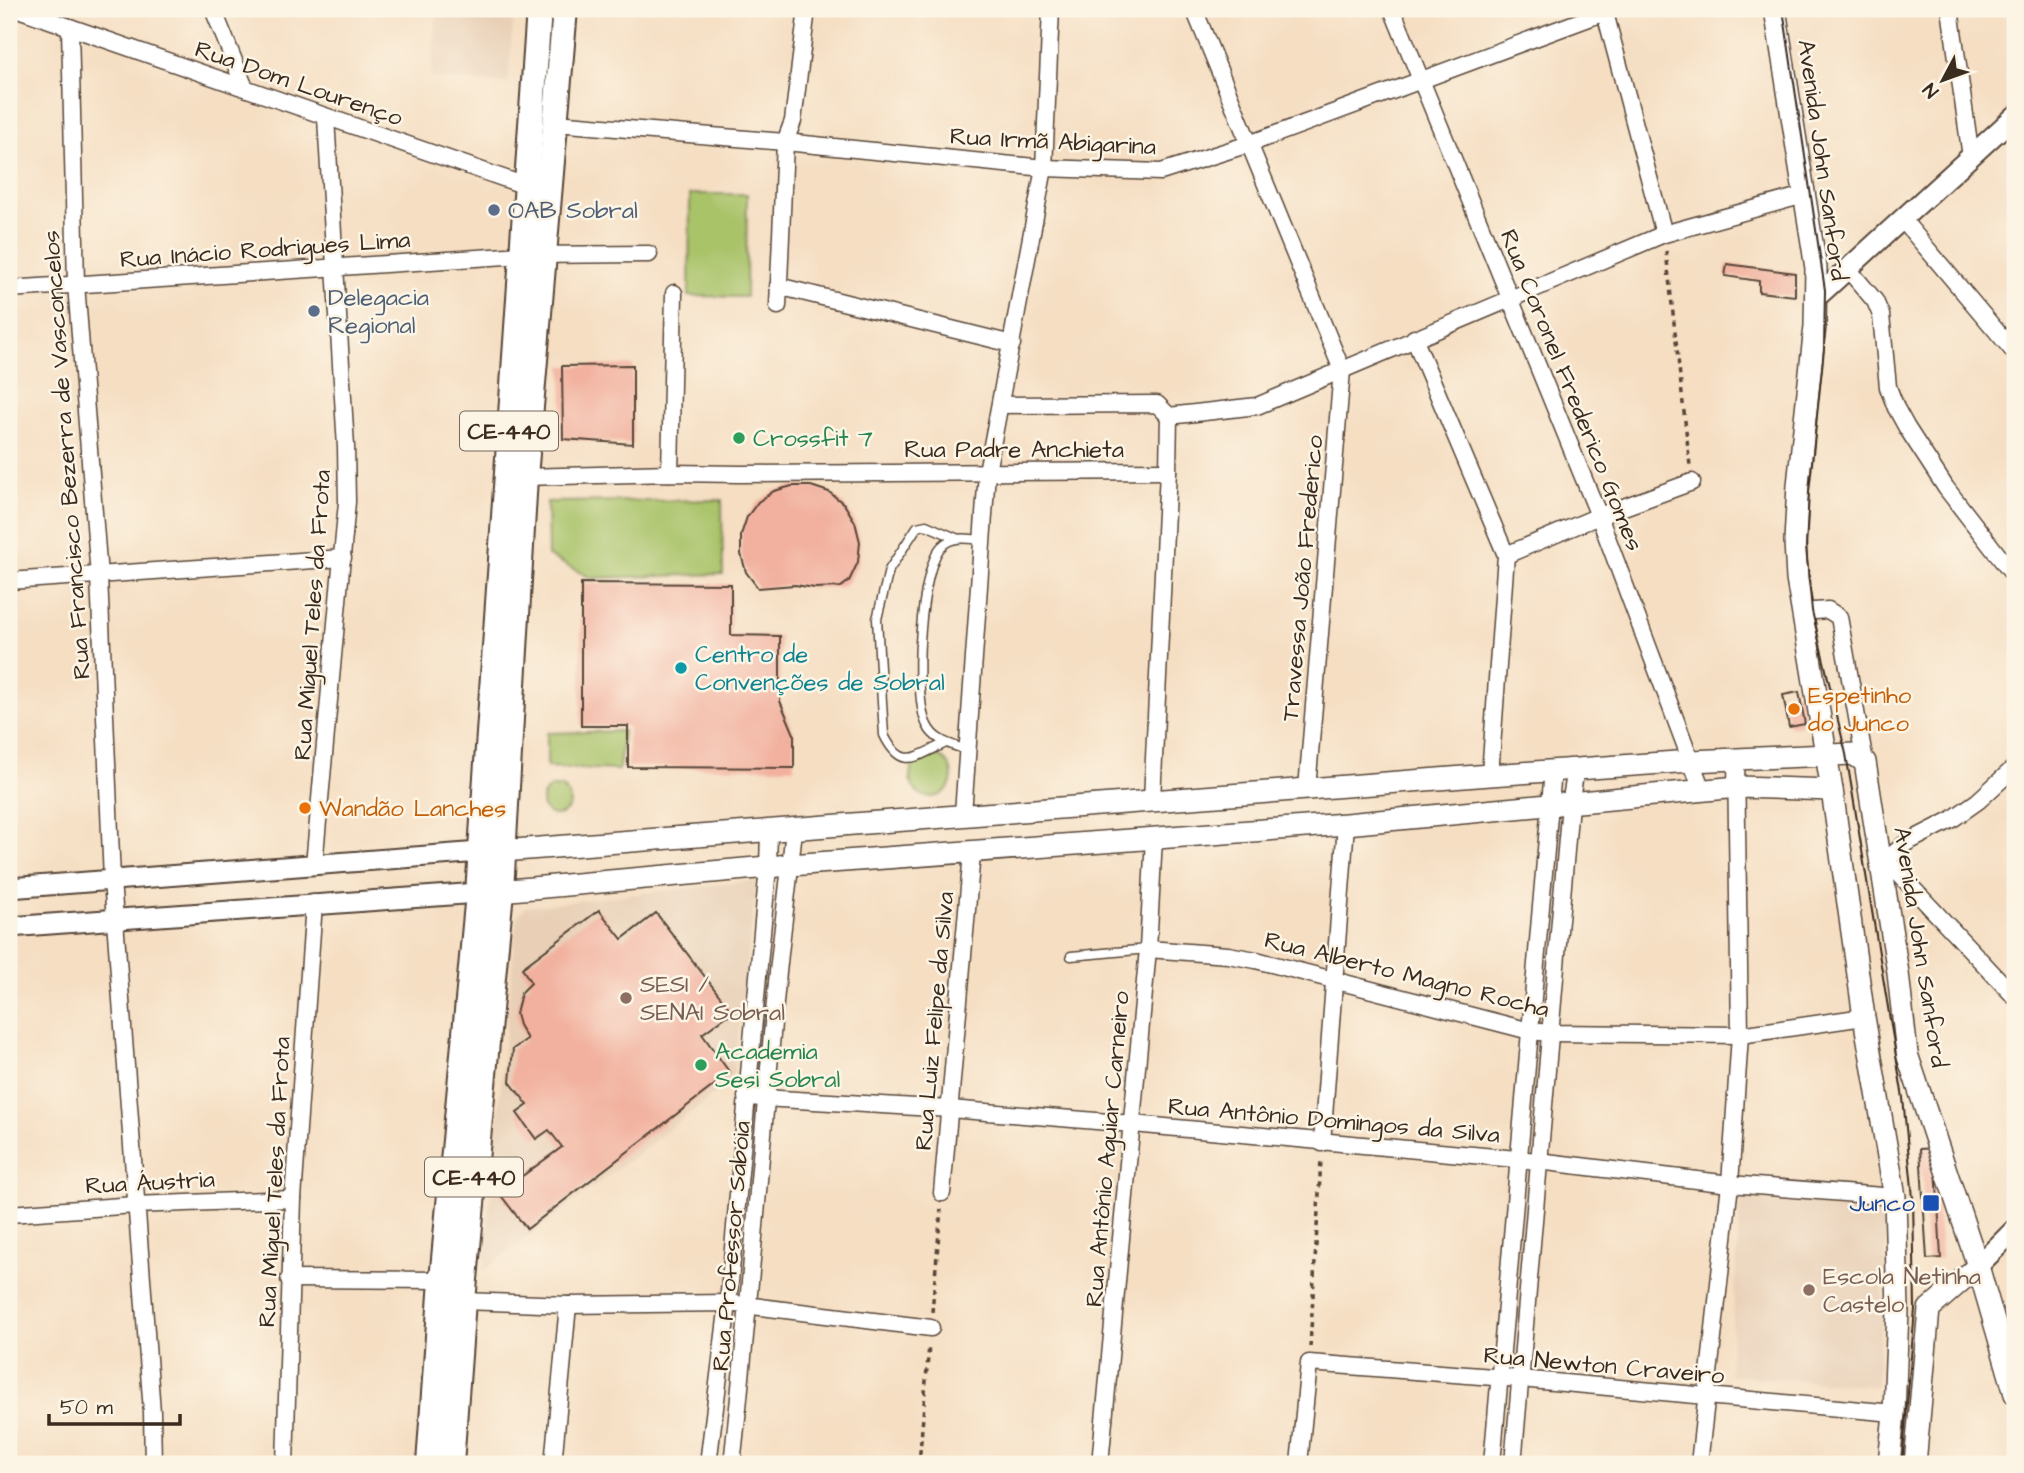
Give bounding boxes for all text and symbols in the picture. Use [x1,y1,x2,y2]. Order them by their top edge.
street label: Rua Dom Lourenço [190,32,408,136]
street label: Avenida John Sanford [1788,37,1856,283]
north arrow [1909,46,1979,116]
text: N [1917,77,1945,104]
street label: Rua Irmã Abigarina [949,120,1157,165]
place label: OAB Sobral [508,194,638,228]
marker: OAB Sobral [486,202,502,218]
street label: Rua Inácio Rodrigues Lima [119,223,411,278]
street label: Rua Coronel Frederico Gomes [1491,225,1651,556]
street label: Rua Francisco Bezerra de Vasconcelos [34,229,100,681]
place label: Delegacia Regional [328,281,429,344]
marker: Delegacia Regional [306,303,322,319]
road number: CE-440 [460,412,558,450]
place label: Crossfit 7 [753,422,873,456]
marker: Crossfit 7 [731,430,747,446]
street label: Rua Padre Anchieta [904,433,1124,467]
street label: Travessa João Frederico [1274,433,1332,723]
street label: Rua Miguel Teles da Frota [286,469,341,762]
place label: Centro de Convenções de Sobral [695,638,945,700]
marker: Centro de Convenções de Sobral [673,660,689,676]
place label: Espetinho do Junco [1808,679,1912,741]
marker: Espetinho do Junco [1786,701,1802,717]
place label: Wandão Lanches [319,792,506,826]
marker: Wandão Lanches [297,800,313,816]
street label: Avenida John Sanford [1884,824,1956,1070]
street label: Rua Luiz Felipe da Silva [907,890,963,1152]
street label: Rua Alberto Magno Rocha [1261,923,1553,1028]
place label: SESI / SENAI Sobral [640,968,785,1030]
street label: Rua Antônio Aguiar Carneiro [1077,989,1140,1308]
marker: SESI / SENAI Sobral [618,990,634,1006]
place label: Academia Sesi Sobral [715,1035,840,1097]
street label: Rua Miguel Teles da Frota [250,1036,301,1328]
marker: Academia Sesi Sobral [693,1057,709,1073]
street label: Rua Antônio Domingos da Silva [1167,1090,1501,1153]
street label: Rua Professor Sabóia [704,1119,760,1373]
road number: CE-440 [425,1158,523,1196]
street label: Rua Áustria [84,1163,216,1203]
place label: Junco [1849,1187,1916,1221]
marker: Junco [1921,1193,1941,1213]
place label: Escola Netinha Castelo [1823,1260,1981,1322]
marker: Escola Netinha Castelo [1801,1282,1817,1298]
street label: Rua Newton Craveiro [1482,1339,1726,1394]
scale bar [49,1382,180,1426]
text: 50 m [60,1393,114,1422]

